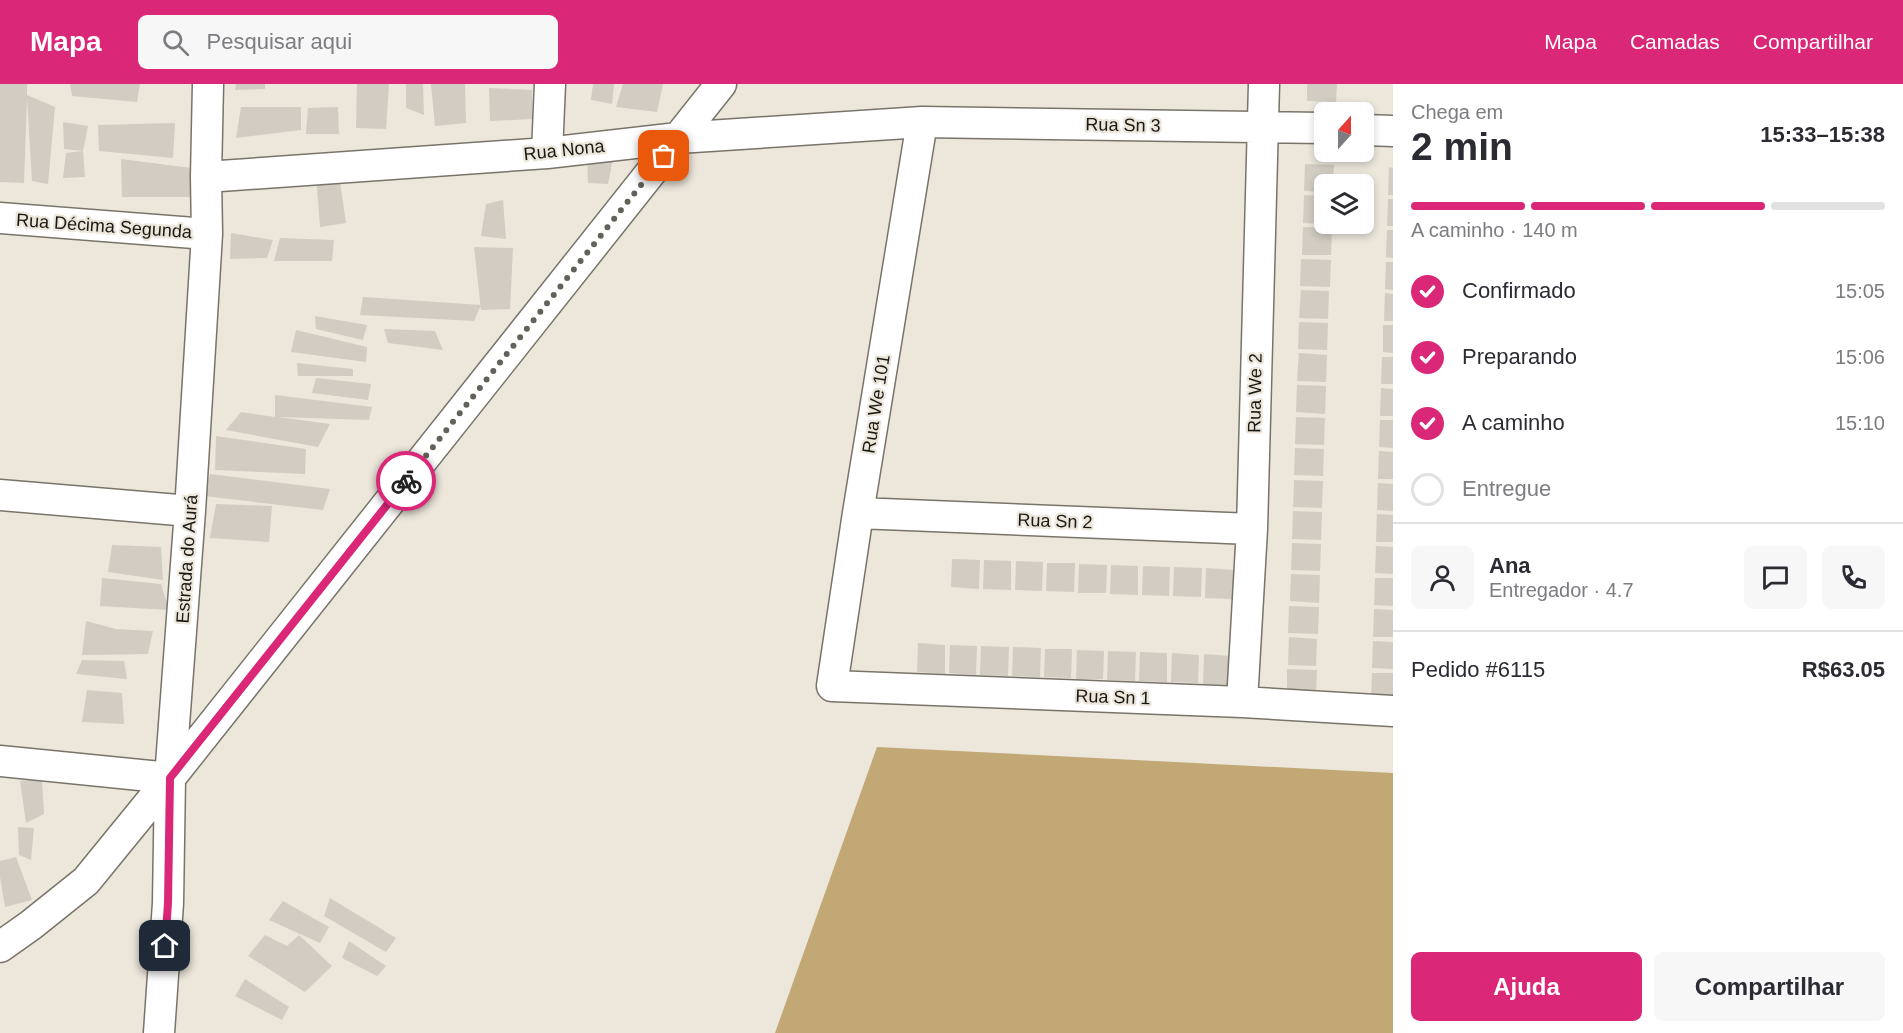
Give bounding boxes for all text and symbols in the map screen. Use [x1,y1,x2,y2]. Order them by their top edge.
search box [138,15,558,69]
text: Mapa [30,26,102,57]
icon: search [159,26,192,59]
text: Pesquisar aqui [207,29,352,54]
text: Mapa [1544,30,1597,53]
text: Camadas [1630,30,1720,53]
text: Compartilhar [1753,30,1873,53]
text: Chega em [1411,101,1503,123]
north arrow [1314,102,1374,162]
map controls [1314,102,1374,234]
street label: Rua Sn 3 [1085,114,1161,136]
text: 15:33–15:38 [1760,122,1885,147]
text: 2 min [1411,125,1513,168]
pin [638,130,689,181]
street label: Rua Nona [523,136,606,164]
icon: bag [647,139,680,172]
button: layers [1314,174,1374,234]
street label: Rua Décima Segunda [15,210,194,242]
text: A caminho · 140 m [1411,219,1578,241]
icon: check [1411,275,1444,308]
text: Confirmado [1462,278,1576,303]
text: 15:05 [1835,280,1885,302]
icon: check [1411,341,1444,374]
text: Preparando [1462,344,1577,369]
text: 15:06 [1835,346,1885,368]
street label: Rua We 101 [858,353,894,455]
street label: Rua We 2 [1244,353,1266,433]
icon: check [1411,407,1444,440]
text: A caminho [1462,410,1565,435]
text: 15:10 [1835,412,1885,434]
courier [376,451,436,511]
icon: bike [390,465,423,498]
text: Entregue [1462,476,1551,501]
street label: Estrada do Aurá [173,493,202,624]
street label: Rua Sn 2 [1017,510,1093,532]
button: person [1411,546,1474,609]
button: chat [1744,546,1807,609]
button: phone [1822,546,1885,609]
text: Ana [1489,553,1531,578]
text: Entregador · 4.7 [1489,579,1634,601]
text: Pedido #6115 [1411,657,1545,682]
text: R$63.05 [1802,657,1885,682]
street label: Rua Sn 1 [1075,686,1151,708]
pin [139,920,190,971]
icon: home [148,929,181,962]
button: Ajuda [1411,952,1642,1021]
button: Compartilhar [1654,952,1885,1021]

